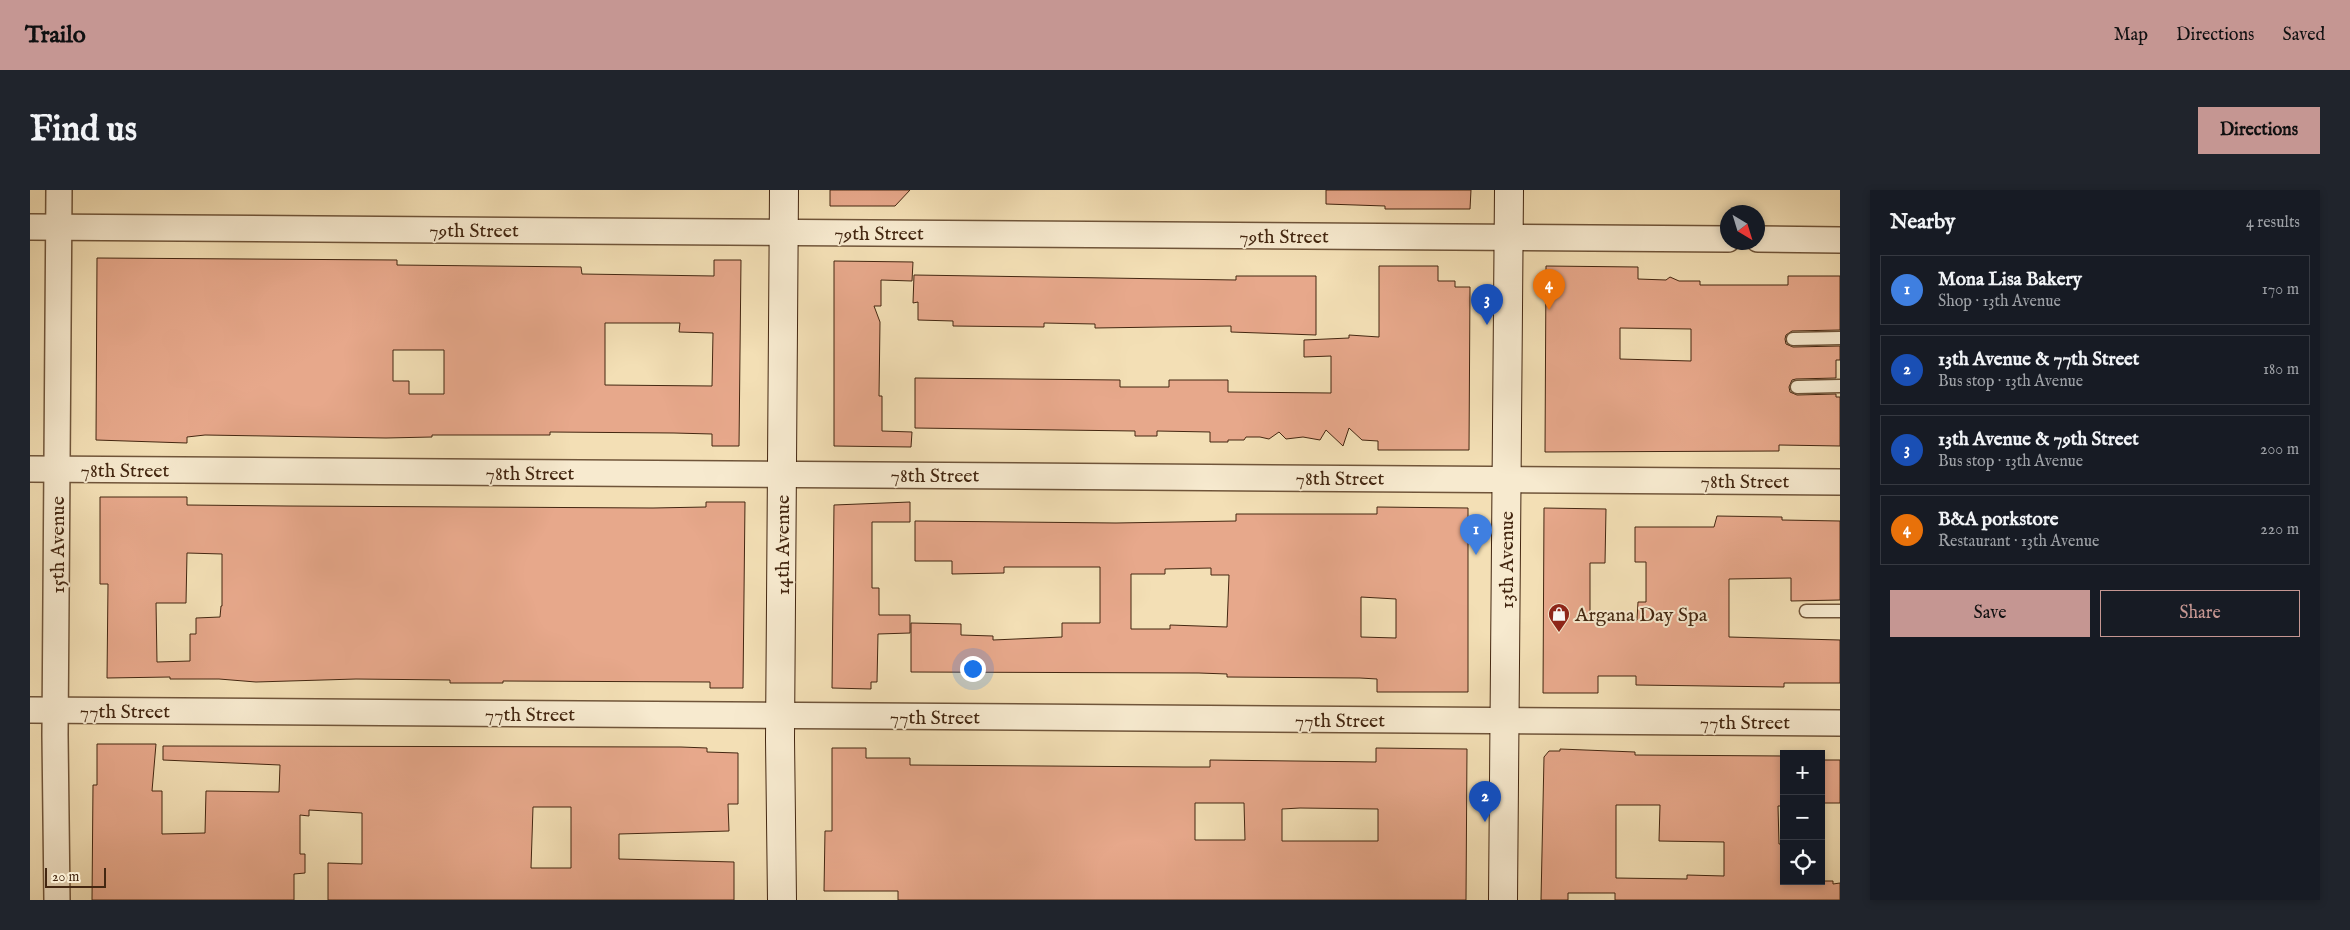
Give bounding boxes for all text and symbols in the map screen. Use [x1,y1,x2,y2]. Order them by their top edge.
text: Trailo [25,20,86,51]
text: Map [2114,24,2148,47]
text: Directions [2176,24,2254,47]
text: Saved [2282,24,2325,47]
button: Directions [2198,107,2320,154]
text: Find us [30,108,137,153]
north arrow [1720,205,1765,250]
text: Nearby [1890,209,1955,236]
text: 4 results [2246,213,2300,233]
street label: 79th Street [429,219,519,244]
street label: 79th Street [834,222,924,247]
street label: 79th Street [1239,225,1329,250]
text: Mona Lisa Bakery [1938,268,2082,292]
pin: 4 [1533,269,1565,310]
text: 1 [1904,280,1910,300]
text: 170 m [2262,280,2299,300]
pin: 3 [1471,284,1503,325]
text: Shop · 13th Avenue [1938,292,2061,312]
text: 13th Avenue & 77th Street [1938,348,2139,372]
text: 2 [1903,360,1911,380]
text: 180 m [2263,360,2299,380]
text: Bus stop · 13th Avenue [1938,372,2083,392]
text: 13th Avenue & 79th Street [1938,428,2139,452]
text: 3 [1904,440,1910,460]
text: 200 m [2260,440,2299,460]
text: Bus stop · 13th Avenue [1938,452,2083,472]
street label: 78th Street [81,459,170,484]
street label: 78th Street [486,462,575,487]
street label: 78th Street [891,464,980,489]
street label: 78th Street [1296,467,1385,492]
street label: 78th Street [1701,470,1790,495]
street label: 14th Avenue [771,495,796,595]
street label: 15th Avenue [46,496,71,594]
text: B&A porkstore [1938,508,2058,532]
street label: 13th Avenue [1495,511,1520,609]
pin: 1 [1460,514,1492,555]
text: 4 [1903,520,1911,540]
text: 220 m [2260,520,2299,540]
text: Restaurant · 13th Avenue [1938,532,2099,552]
button: Save [1890,590,2090,637]
button: Share [2100,590,2300,637]
shop icon: Argana Day Spa [1547,602,1571,633]
place label: Argana Day Spa [1574,603,1708,628]
your location [960,656,986,682]
street label: 77th Street [80,700,170,725]
street label: 77th Street [485,703,575,728]
street label: 77th Street [890,706,980,731]
street label: 77th Street [1295,709,1385,734]
street label: 77th Street [1700,711,1790,736]
map controls [1780,750,1825,885]
button: + [1780,750,1825,795]
pin: 2 [1469,781,1501,822]
button: − [1780,795,1825,840]
button: locate [1780,840,1825,885]
scale bar [45,865,106,888]
text: 20 m [52,868,79,886]

